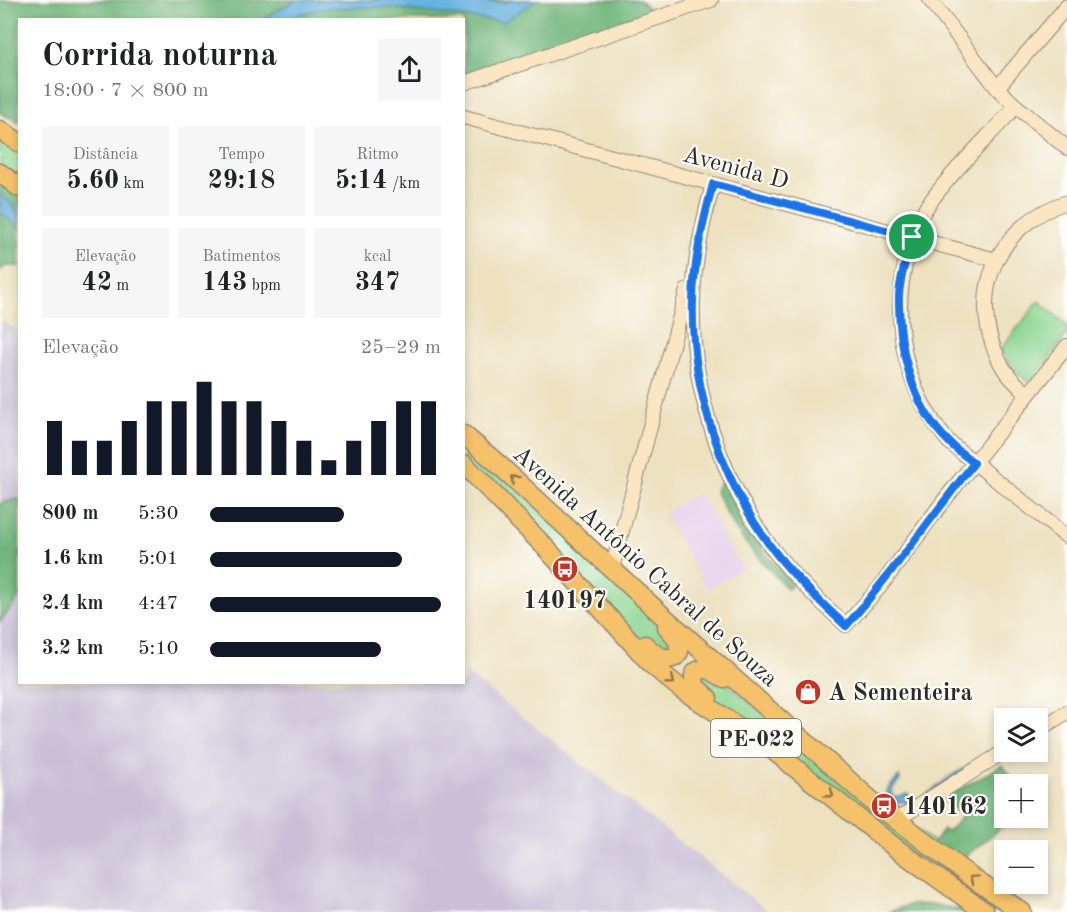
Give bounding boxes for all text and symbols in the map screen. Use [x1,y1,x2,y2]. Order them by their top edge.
button: share [378,38,441,101]
text: Corrida noturna [42,40,277,73]
text: 18:00 · 7 × 800 m [42,81,209,101]
street label: Avenida D [680,143,791,195]
text: Distância [73,147,138,163]
text: Tempo [218,147,265,163]
text: Ritmo [356,147,399,163]
text: 5.60 [66,168,119,194]
text: 29:18 [208,168,275,194]
text: 5:14 [335,168,387,194]
text: km [119,176,145,192]
text: /km [387,176,420,192]
pin [886,211,937,262]
icon: arrive [895,220,928,253]
text: Elevação [75,249,136,265]
text: Batimentos [202,249,281,265]
text: kcal [364,249,391,265]
text: 42 [82,270,112,296]
text: 143 [202,270,247,296]
text: 347 [355,270,400,296]
text: m [112,278,129,294]
text: bpm [247,278,281,294]
text: Elevação [42,338,119,358]
text: 25–29 m [361,338,441,358]
street label: Avenida Antônio Cabral de Souza [508,442,782,693]
one-way arrow [510,475,521,486]
text: 800 m [42,504,98,524]
text: 5:30 [138,504,178,524]
text: 1.6 km [42,549,104,569]
text: 5:01 [138,549,178,569]
bus stop icon: 140197 [550,554,580,584]
place label: 140197 [523,590,607,614]
text: 2.4 km [42,594,104,614]
text: 4:47 [138,594,178,614]
text: 3.2 km [42,639,104,659]
text: 5:10 [138,639,178,659]
one-way arrow [665,673,676,684]
shop icon: A Sementeira [793,677,823,707]
place label: A Sementeira [828,682,973,706]
map controls [994,708,1048,894]
button: layers [994,708,1048,762]
road number: PE-022 [711,719,801,757]
button: + [994,774,1048,828]
one-way arrow [823,787,834,798]
bus stop icon: 140162 [869,791,899,821]
place label: 140162 [904,796,988,820]
button: − [994,840,1048,894]
one-way arrow [969,875,980,886]

